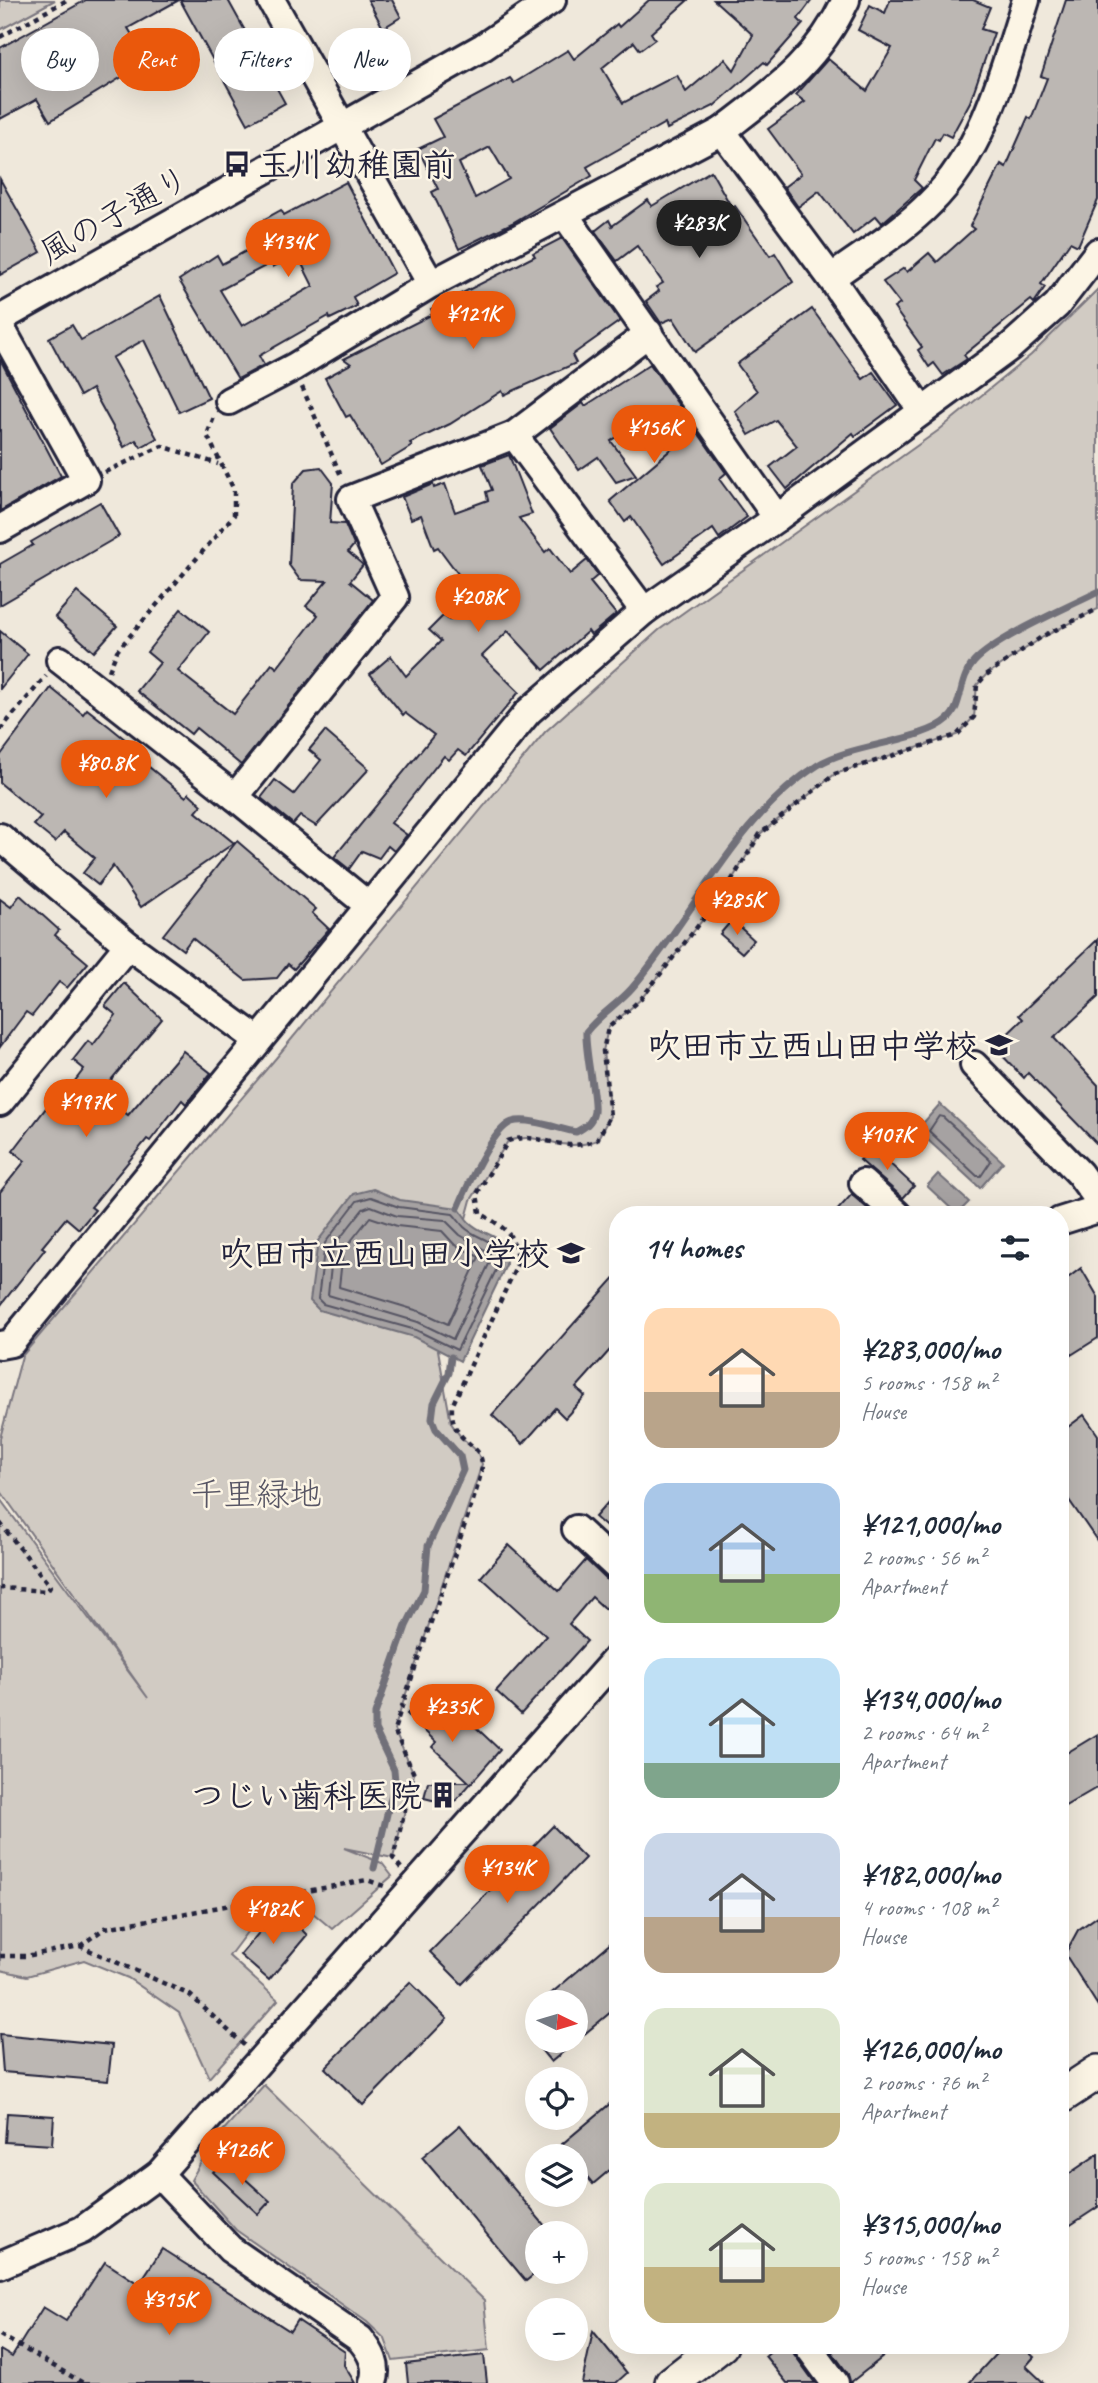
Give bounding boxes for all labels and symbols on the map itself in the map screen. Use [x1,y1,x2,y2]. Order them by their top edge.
place label: 玉川幼稚園前 [258,144,456,186]
bus stop icon: 玉川幼稚園前 [222,149,252,179]
street label: 風の子通り [32,157,197,273]
pin: ¥283K [650,201,748,260]
pin: ¥134K [239,219,337,279]
pin: ¥121K [424,292,522,351]
pin: ¥156K [605,406,703,465]
pin: ¥208K [429,574,527,634]
pin: ¥80.8K [49,740,163,800]
pin: ¥285K [688,878,786,937]
place label: 吹田市立西山田中学校 [648,1025,978,1067]
school or university icon: 吹田市立西山田中学校 [984,1030,1014,1060]
pin: ¥197K [37,1080,135,1139]
pin: ¥107K [838,1112,936,1172]
place label: 吹田市立西山田小学校 [220,1233,550,1275]
school or university icon: 吹田市立西山田小学校 [556,1238,586,1268]
park label: 千里緑地 [190,1473,322,1515]
pin: ¥235K [403,1684,501,1744]
place label: つじい歯科医院 [191,1775,422,1817]
building icon: つじい歯科医院 [428,1780,458,1810]
pin: ¥134K [458,1846,556,1905]
pin: ¥182K [224,1886,322,1946]
north arrow [525,1990,588,2053]
pin: ¥126K [193,2128,291,2187]
pin: ¥315K [120,2278,218,2337]

